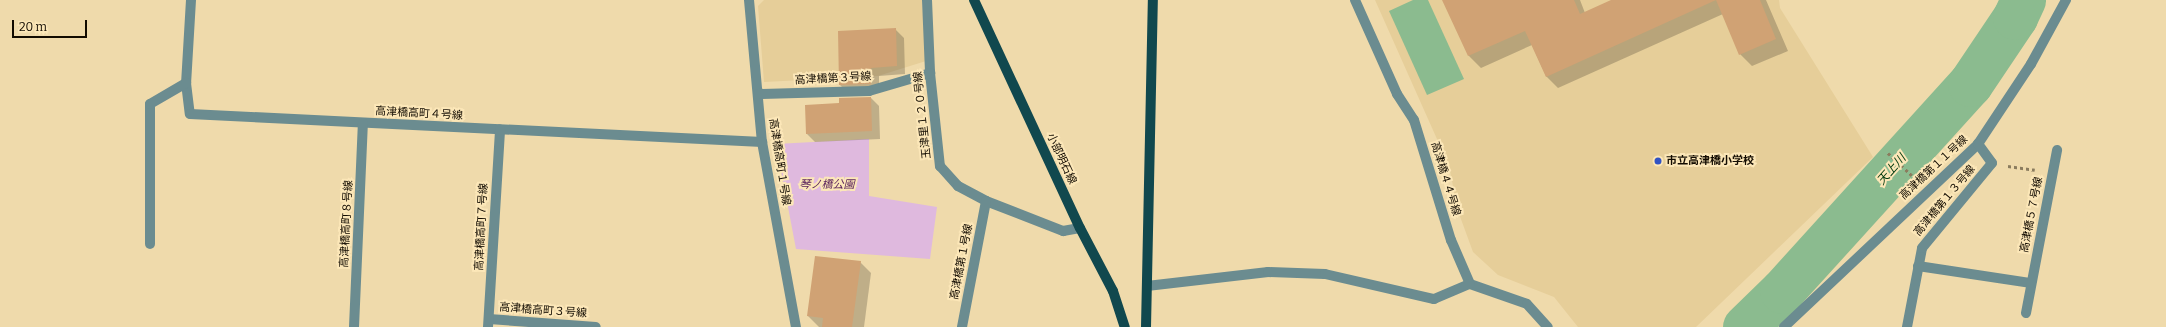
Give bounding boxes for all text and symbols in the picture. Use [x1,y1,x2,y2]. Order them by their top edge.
scale bar [14,12,89,38]
text: 20 m [19,20,47,34]
street label: 高津橋第３号線 [794,70,872,88]
street label: 玉津里１２０号線 [912,71,934,159]
street label: 高津橋高町４号線 [375,105,463,123]
street label: 高津橋高町１号線 [766,118,792,206]
street label: 小部明石線 [1043,131,1079,187]
street label: 高津橋第１１号線 [1897,133,1971,203]
street label: 高津橋４４号線 [1427,140,1463,218]
water label: 天上川 [1875,152,1909,188]
place label: 市立高津橋小学校 [1666,154,1754,168]
marker: 市立高津橋小学校 [1653,156,1663,166]
street label: 高津橋第１３号線 [1912,163,1978,239]
street label: 高津橋５７号線 [2018,176,2046,254]
park label: 琴ノ橋公園 [800,178,854,192]
street label: 高津橋高町８号線 [338,180,356,268]
street label: 高津橋高町７号線 [473,183,491,271]
street label: 高津橋第１号線 [948,223,976,301]
street label: 高津橋高町３号線 [499,301,587,321]

